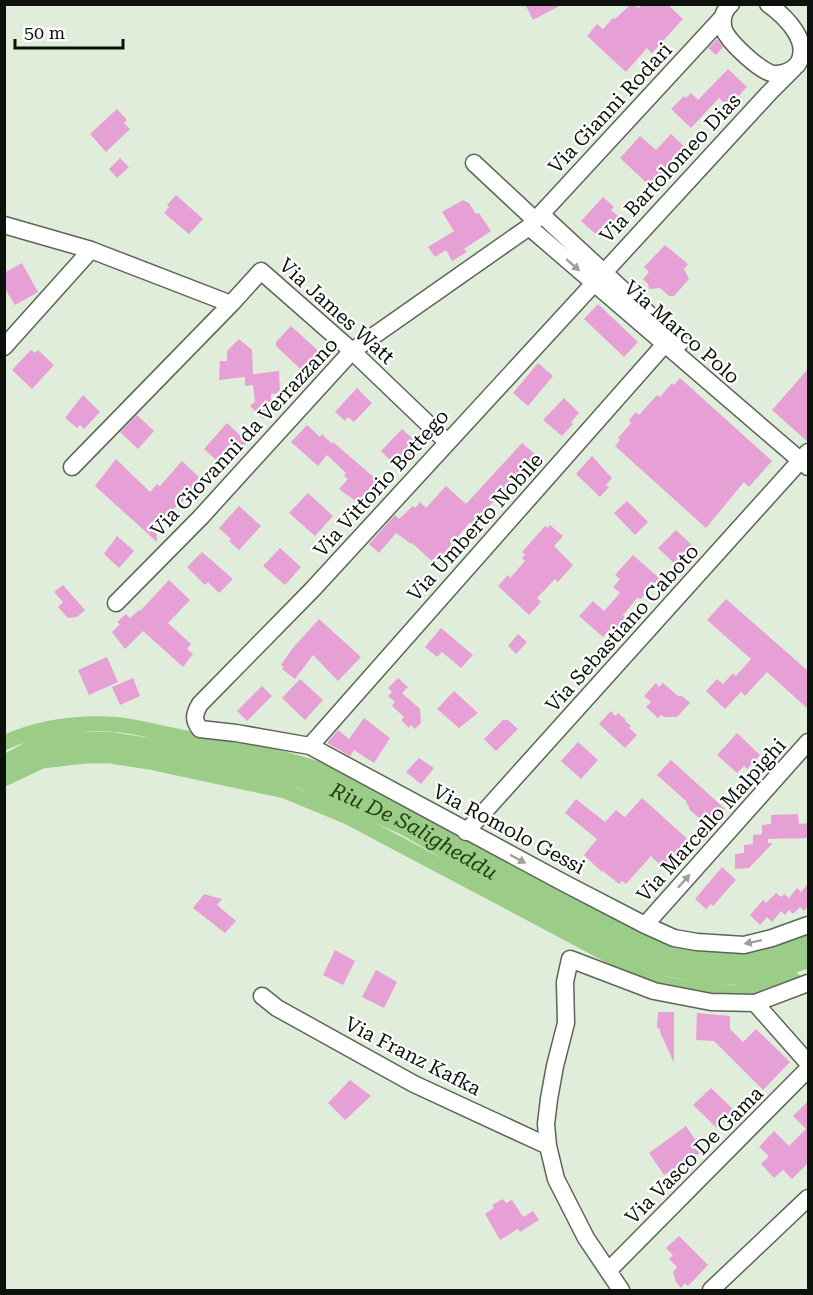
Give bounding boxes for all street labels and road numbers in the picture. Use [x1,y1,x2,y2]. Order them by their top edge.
street label: Via Gianni Rodari [543,38,677,178]
street label: Via Bartolomeo Dias [594,88,746,248]
street label: Via James Watt [274,253,400,369]
street label: Via Marco Polo [619,275,745,389]
street label: Via Giovanni da Verrazzano [145,332,343,542]
street label: Via Vittorio Bottego [308,404,454,562]
street label: Via Umberto Nobile [402,448,548,606]
street label: Via Sebastiano Caboto [540,539,704,717]
street label: Via Marcello Malpighi [631,733,791,907]
street label: Via Romolo Gessi [429,779,589,879]
street label: Via Franz Kafka [341,1011,485,1101]
street label: Via Vasco De Gama [620,1081,768,1229]

